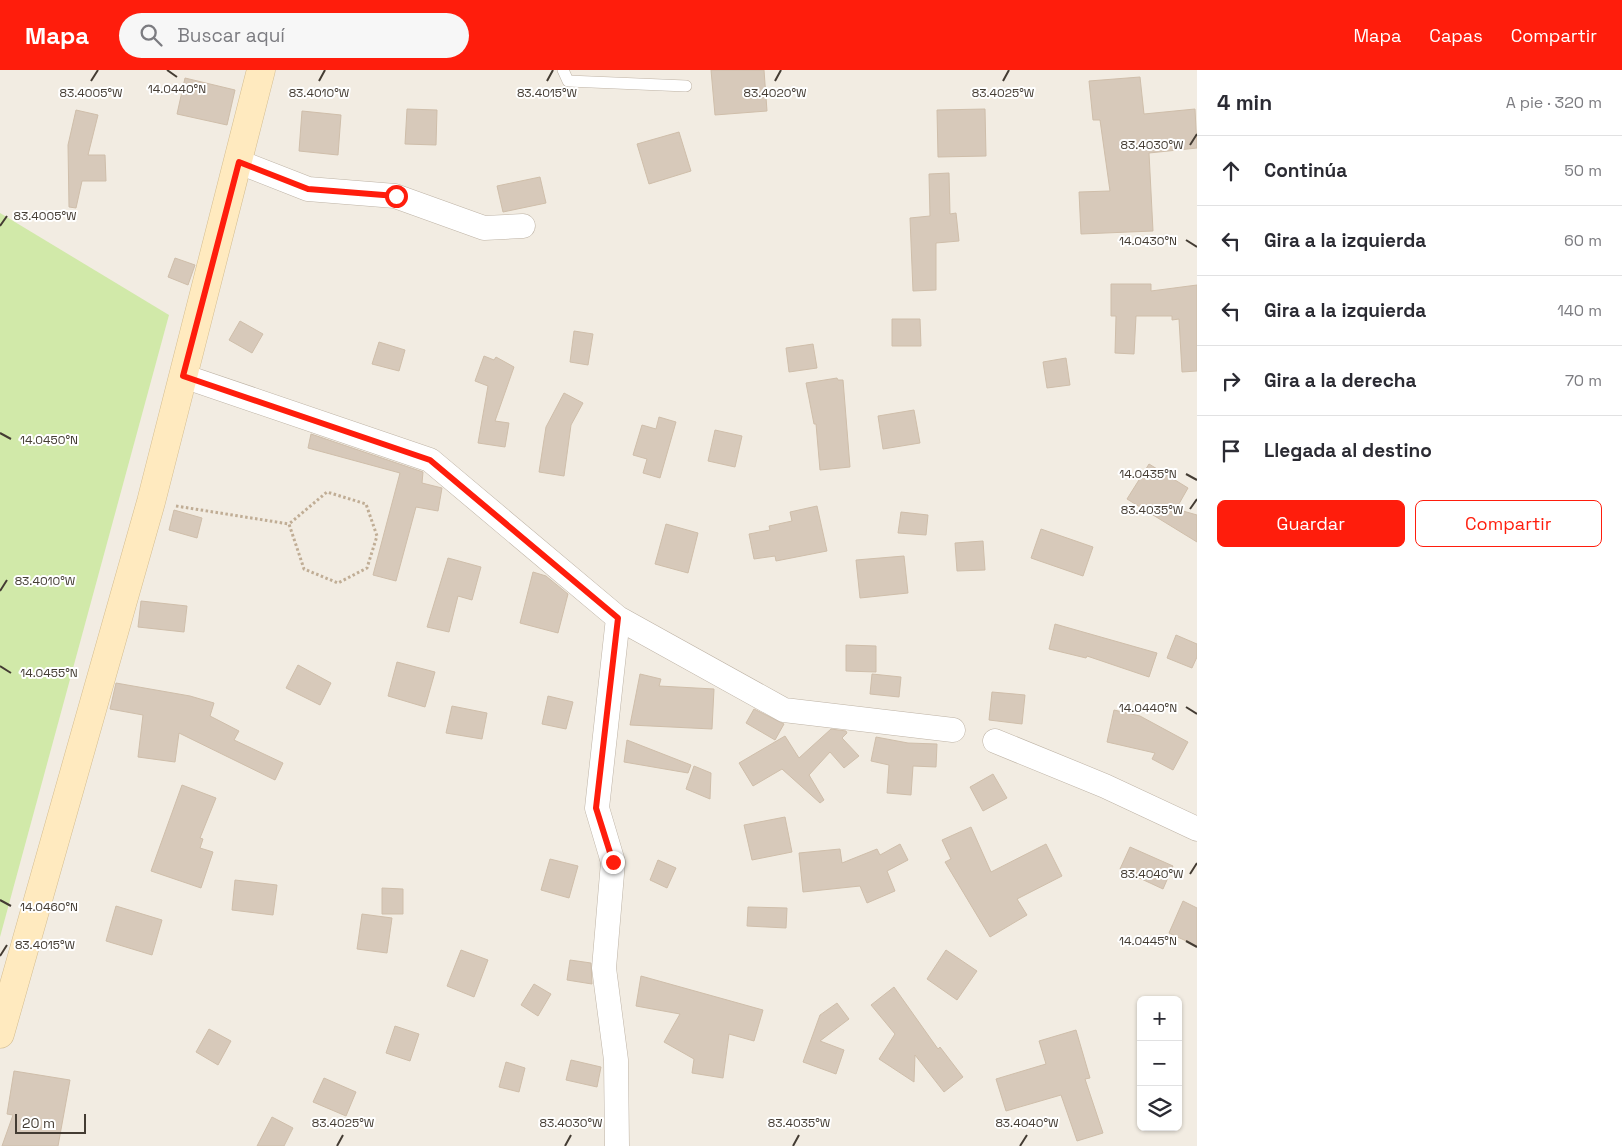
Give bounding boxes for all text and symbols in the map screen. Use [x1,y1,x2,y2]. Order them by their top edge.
search box [119,13,469,58]
text: Mapa [25,20,89,51]
icon: search [137,21,165,49]
text: Buscar aquí [177,23,285,48]
text: Mapa [1353,24,1401,47]
text: Capas [1429,24,1483,47]
text: Compartir [1511,24,1597,47]
text: 14.0440°N [148,81,206,97]
text: 83.4005°W [60,85,123,101]
text: 83.4010°W [289,85,350,101]
text: 83.4015°W [517,85,578,101]
text: 83.4020°W [744,85,807,101]
text: 83.4025°W [972,85,1035,101]
text: 4 min [1217,89,1272,116]
text: A pie · 320 m [1506,92,1602,113]
text: 83.4030°W [1121,137,1184,153]
icon: ahead [1217,157,1245,185]
text: Continúa [1264,158,1347,183]
text: 50 m [1564,160,1602,181]
route start [385,185,408,208]
text: 83.4005°W [14,208,77,224]
icon: left [1217,227,1245,255]
text: Gira a la izquierda [1264,228,1426,253]
text: 60 m [1564,230,1602,251]
text: 14.0430°N [1119,233,1177,249]
icon: left [1217,297,1245,325]
text: Gira a la izquierda [1264,298,1426,323]
text: 140 m [1557,300,1602,321]
icon: right [1217,367,1245,395]
text: Gira a la derecha [1264,368,1416,393]
text: 70 m [1565,370,1602,391]
text: 14.0450°N [20,432,78,448]
icon: arrive [1217,437,1245,465]
text: Llegada al destino [1264,438,1432,463]
text: 14.0435°N [1119,466,1177,482]
button: Guardar [1217,500,1405,547]
button: Compartir [1415,500,1602,547]
text: 83.4035°W [1121,502,1184,518]
text: 83.4010°W [15,573,76,589]
text: 14.0455°N [20,665,78,681]
text: 14.0440°N [1119,700,1177,716]
route end [602,851,625,874]
text: 83.4040°W [1120,866,1184,882]
text: 14.0460°N [20,899,78,915]
text: 14.0445°N [1119,933,1177,949]
text: 83.4015°W [15,937,76,953]
map controls [1137,996,1182,1131]
button: + [1137,996,1182,1041]
button: − [1137,1041,1182,1086]
button: layers [1137,1086,1182,1131]
scale bar [15,1111,86,1134]
text: 20 m [22,1114,55,1132]
text: 83.4025°W [312,1115,375,1131]
text: 83.4030°W [540,1115,603,1131]
text: 83.4035°W [768,1115,831,1131]
text: 83.4040°W [995,1115,1059,1131]

